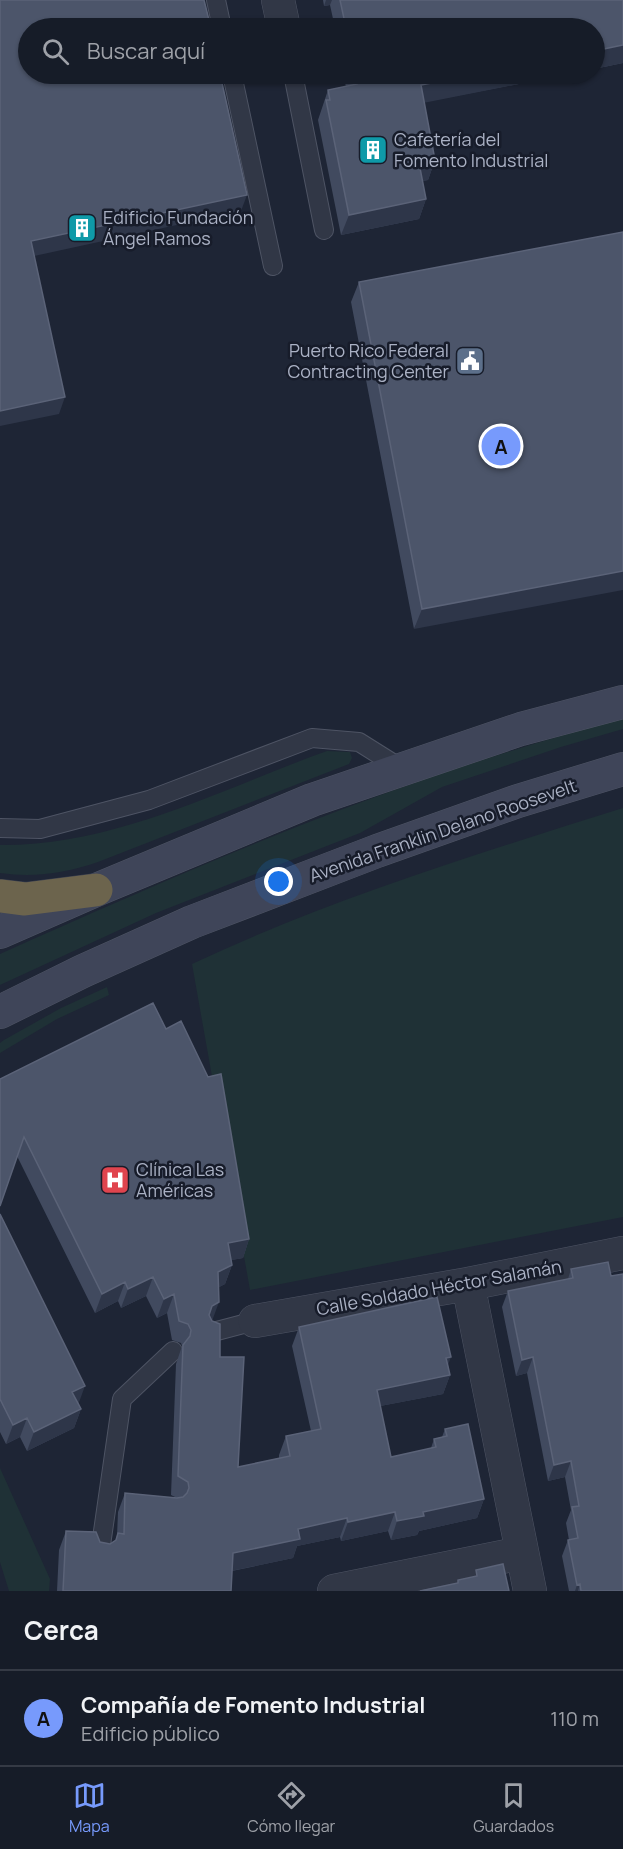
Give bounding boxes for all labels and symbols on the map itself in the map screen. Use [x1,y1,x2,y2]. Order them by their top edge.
place label: Cafetería del Fomento Industrial [394,127,548,172]
building icon: Cafetería del Fomento Industrial [357,134,389,166]
place label: Edificio Fundación Ángel Ramos [103,205,253,250]
building icon: Edificio Fundación Ángel Ramos [66,212,98,244]
place label: Puerto Rico Federal Contracting Center [287,338,450,383]
public building icon: Puerto Rico Federal Contracting Center [454,345,486,377]
pin: A [482,424,520,468]
street label: Avenida Franklin Delano Roosevelt [306,773,579,887]
your location [264,867,293,896]
place label: Clínica Las Américas [136,1157,224,1202]
hospital icon: Clínica Las Américas [99,1164,131,1196]
street label: Calle Soldado Héctor Salamán [314,1254,563,1320]

